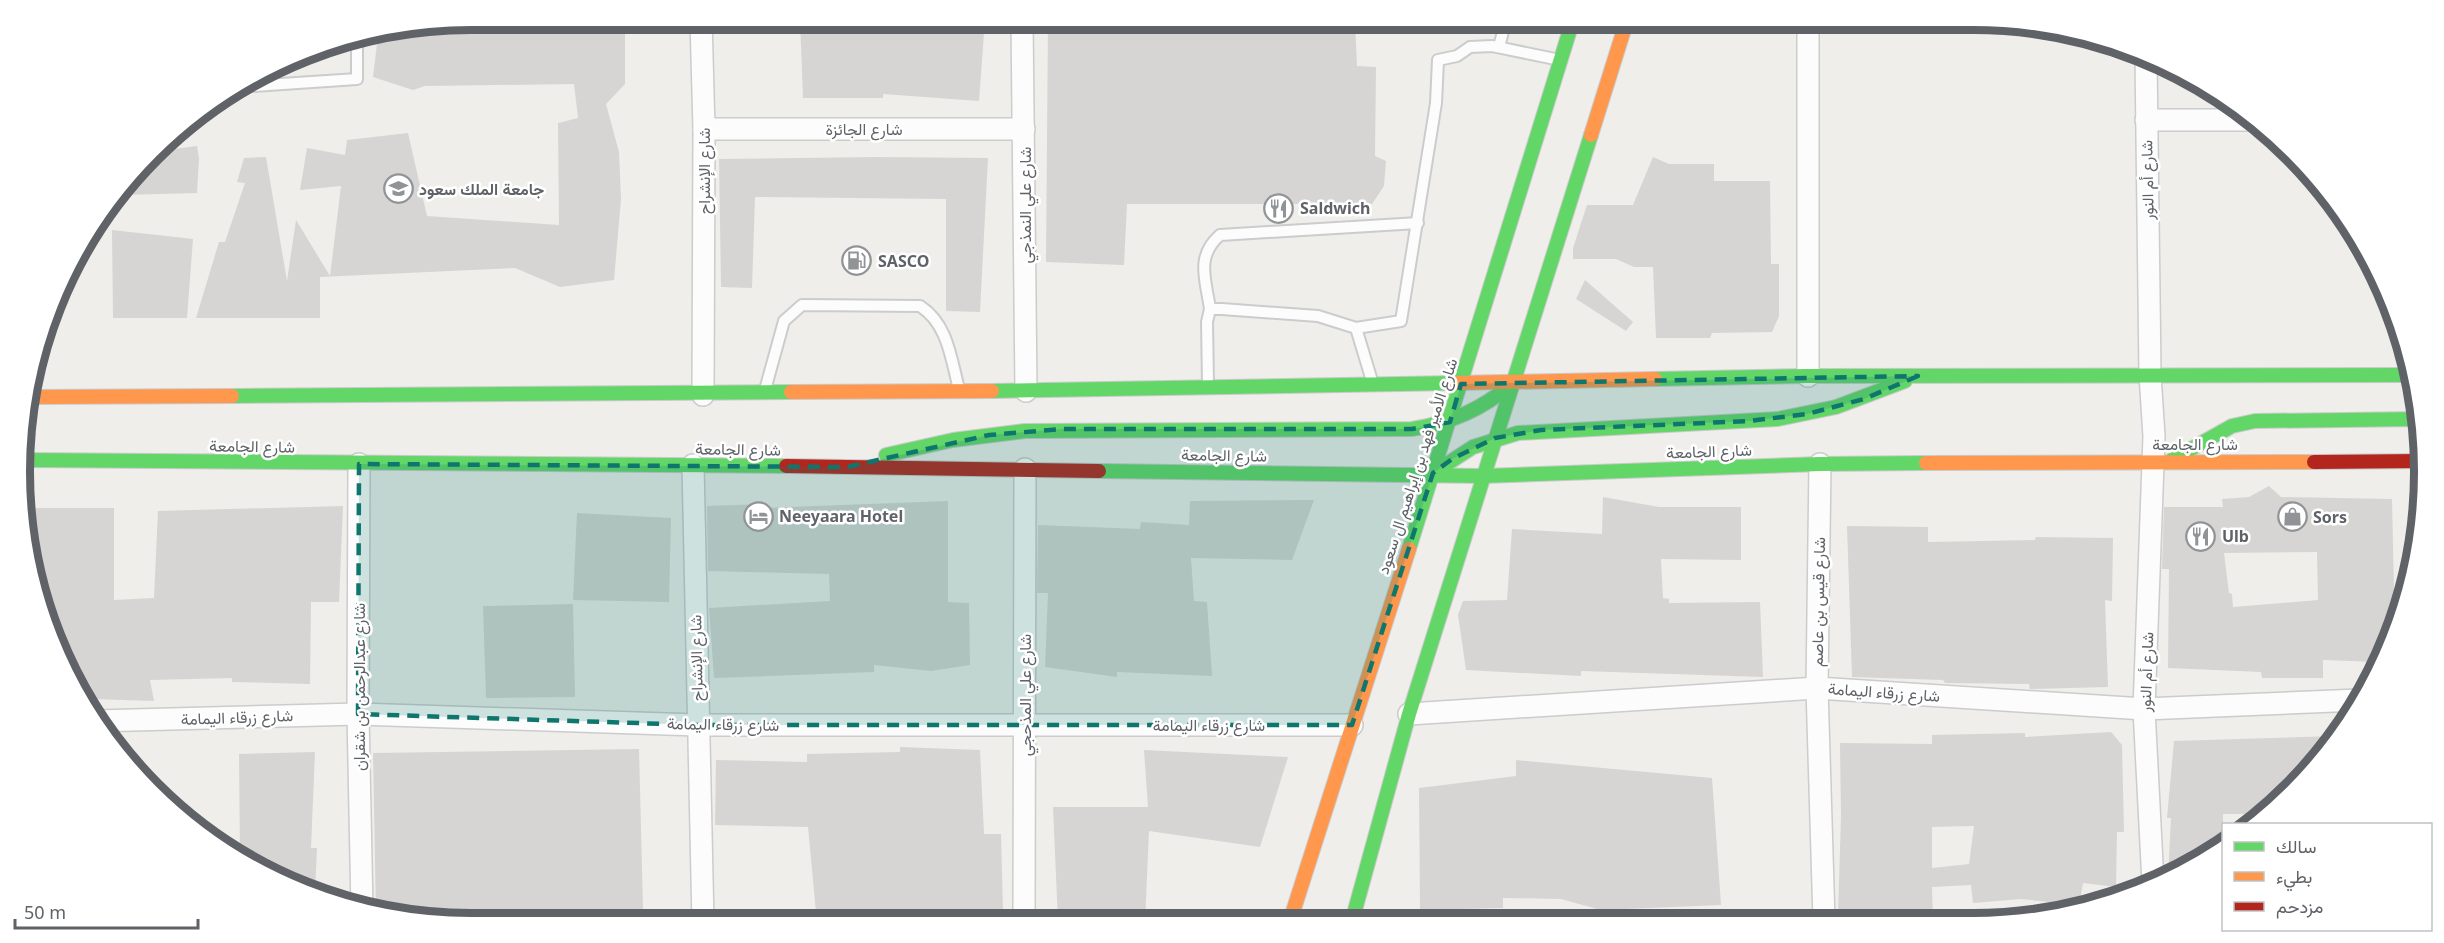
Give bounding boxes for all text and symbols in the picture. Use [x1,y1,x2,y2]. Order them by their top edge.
street label: شارع الجائزة [825,118,903,141]
street label: شارع الإنشراح [693,128,716,214]
street label: شارع أم النور [2135,140,2160,221]
street label: شارع علي النمذجي [1014,147,1039,263]
school or university icon: جامعة الملك سعود [382,173,414,205]
place label: جامعة الملك سعود [419,178,544,200]
restaurant icon: Saldwich [1263,192,1295,224]
place label: Saldwich [1300,197,1370,219]
fuel station icon: SASCO [841,245,873,277]
place label: SASCO [878,250,929,272]
street label: شارع الأمير فهد بن إبراهيم ال سعود [1372,355,1463,577]
street label: شارع الجامعة [2152,433,2238,456]
street label: شارع الجامعة [209,434,295,459]
street label: شارع الجامعة [695,437,781,462]
street label: شارع الجامعة [1666,439,1752,464]
street label: شارع الجامعة [1181,443,1267,468]
hotel icon: Neeyaara Hotel [742,500,774,532]
shop icon: Sors [2276,501,2308,533]
place label: Neeyaara Hotel [779,505,903,527]
place label: Sors [2313,506,2347,528]
restaurant icon: Ulb [2185,520,2217,552]
place label: Ulb [2222,525,2249,547]
street label: شارع قيس بن عاصم [1806,537,1831,667]
street label: شارع عبدالرحمن بن شقران [348,603,371,771]
street label: شارع الإنشراح [684,614,709,702]
street label: شارع أم النور [2134,632,2159,713]
street label: شارع علي المذحجي [1014,634,1039,756]
street label: شارع زرقاء اليمامة [1827,677,1941,708]
street label: شارع زرقاء اليمامة [180,704,294,731]
street label: شارع زرقاء اليمامة [667,712,779,737]
street label: شارع زرقاء اليمامة [1153,714,1265,737]
legend [2222,823,2432,931]
text: سالك [2276,834,2316,858]
text: بطيء [2276,864,2312,892]
scale bar [15,892,198,930]
text: مزدحم [2276,894,2323,919]
text: 50 m [24,900,66,924]

